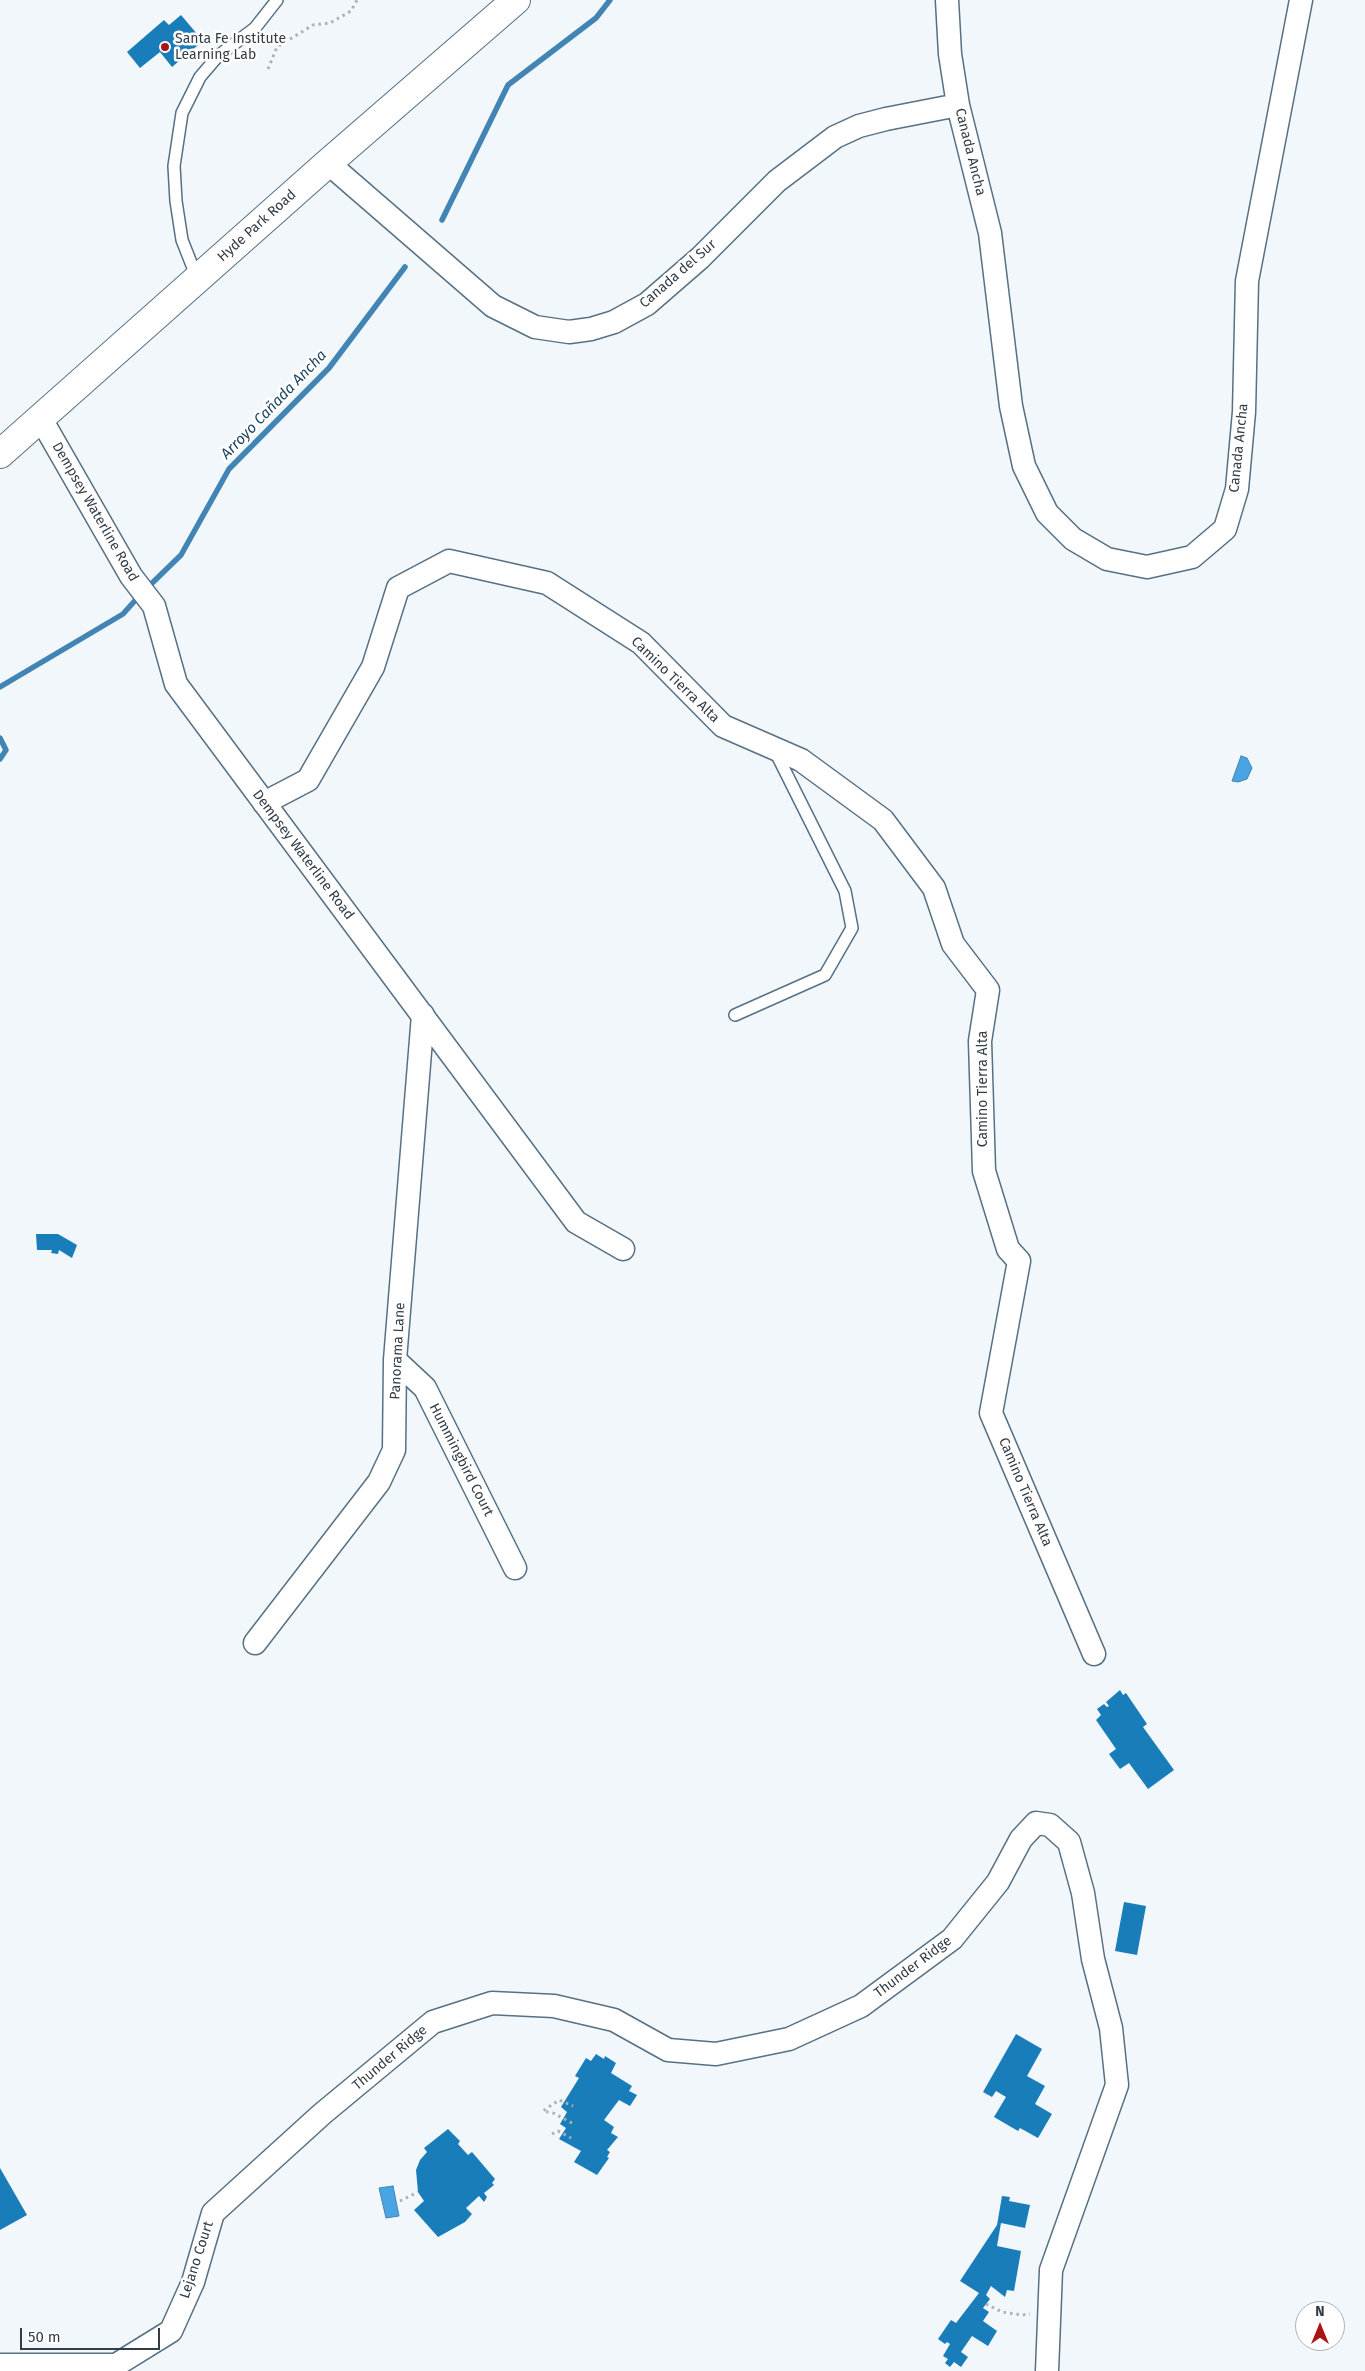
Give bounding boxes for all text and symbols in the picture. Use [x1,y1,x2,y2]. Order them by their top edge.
place label: Santa Fe Institute Learning Lab [175,31,286,64]
marker: Santa Fe Institute Learning Lab [159,41,171,53]
street label: Canada Ancha [951,107,989,197]
street label: Hyde Park Road [214,186,300,266]
street label: Canada del Sur [636,236,720,312]
water label: Arroyo Cañada Ancha [217,347,331,463]
street label: Canada Ancha [1226,403,1252,493]
street label: Dempsey Waterline Road [48,439,142,585]
street label: Camino Tierra Alta [627,633,723,727]
street label: Dempsey Waterline Road [249,787,357,923]
street label: Camino Tierra Alta [975,1031,991,1147]
street label: Panorama Lane [387,1302,409,1400]
street label: Hummingbird Court [425,1401,497,1519]
street label: Camino Tierra Alta [995,1435,1055,1549]
street label: Thunder Ridge [871,1932,955,2002]
street label: Thunder Ridge [349,2022,431,2094]
street label: Lejano Court [177,2219,217,2301]
north arrow [1295,2301,1345,2351]
text: N [1315,2303,1325,2320]
scale bar [22,2318,162,2350]
text: 50 m [28,2328,61,2346]

